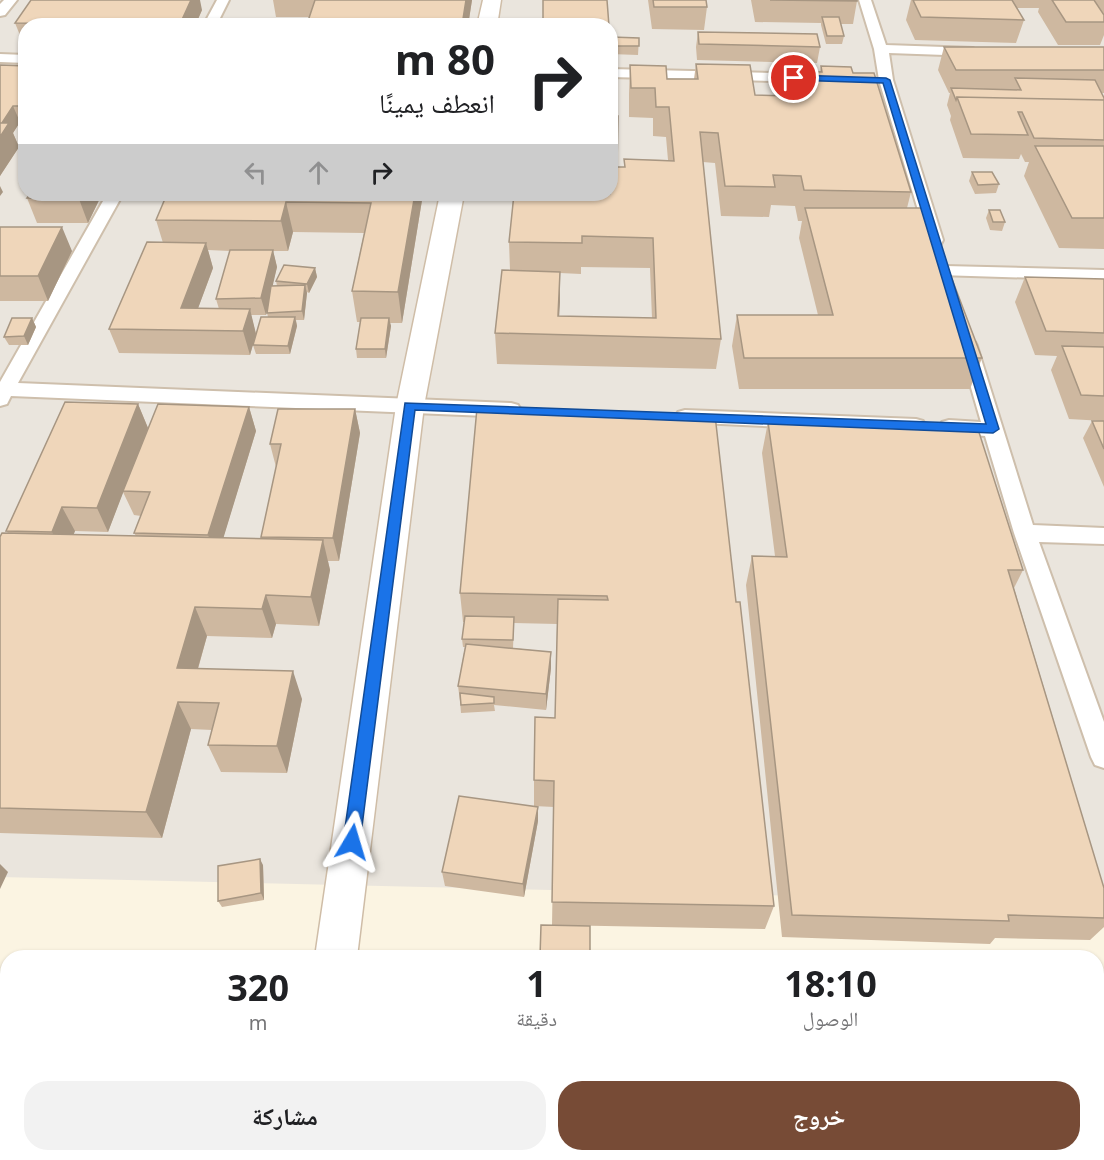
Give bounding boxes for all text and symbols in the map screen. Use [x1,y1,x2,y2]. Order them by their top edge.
text: 80 m [395,30,495,87]
icon: right [516,42,594,120]
pin [768,52,819,103]
icon: arrive [777,61,810,94]
text: انعطف يمينًا [379,84,495,121]
icon: left [239,156,272,189]
icon: ahead [302,156,335,189]
icon: right [365,156,398,189]
position arrow [320,810,384,874]
text: 1 [526,959,547,1008]
text: 18:10 [784,959,877,1008]
text: 320 [227,963,289,1012]
text: دقيقة [516,1005,557,1032]
text: الوصول [803,1005,858,1032]
text: m [249,1009,268,1036]
button: مشاركة [24,1081,546,1150]
button: خروج [558,1081,1080,1150]

